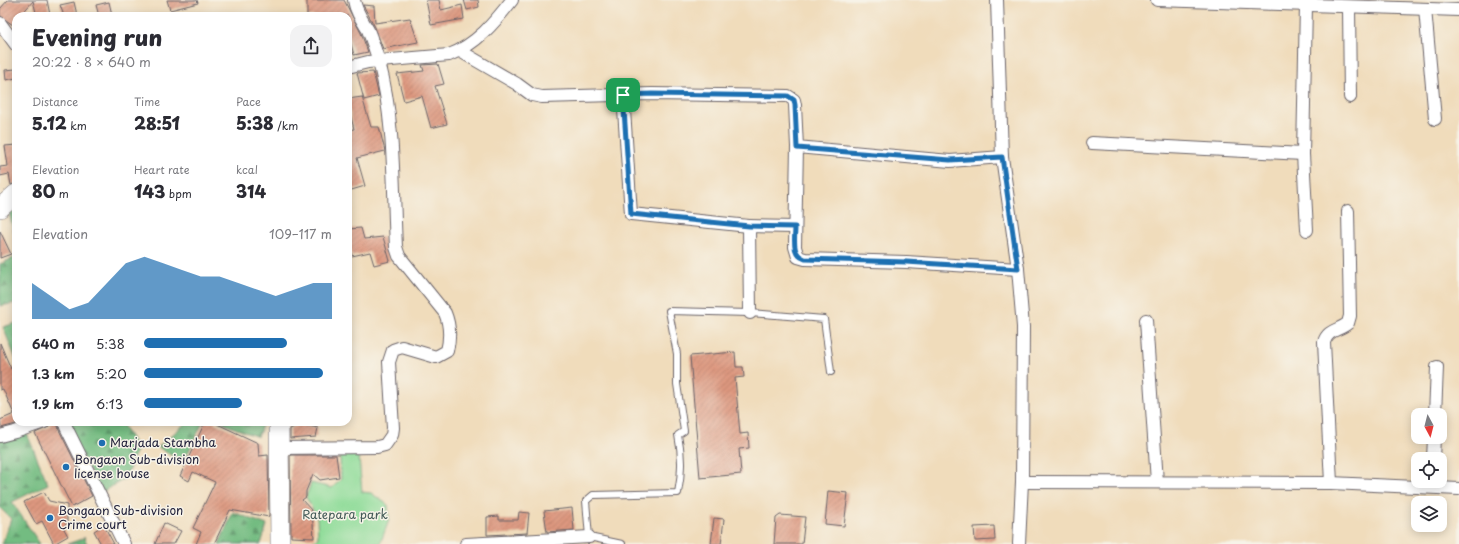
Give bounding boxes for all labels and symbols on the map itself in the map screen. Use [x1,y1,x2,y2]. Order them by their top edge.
pin [606,78,640,112]
north arrow [1411,408,1447,444]
place label: Marjada Stambha [110,433,217,451]
marker: Marjada Stambha [97,438,107,448]
place label: Bongaon Sub-division license house [74,450,199,482]
marker: Bongaon Sub-division license house [61,462,71,472]
place label: Bongaon Sub-division Crime court [58,501,183,533]
park label: Ratepara park [302,505,388,523]
marker: Bongaon Sub-division Crime court [45,513,55,523]

